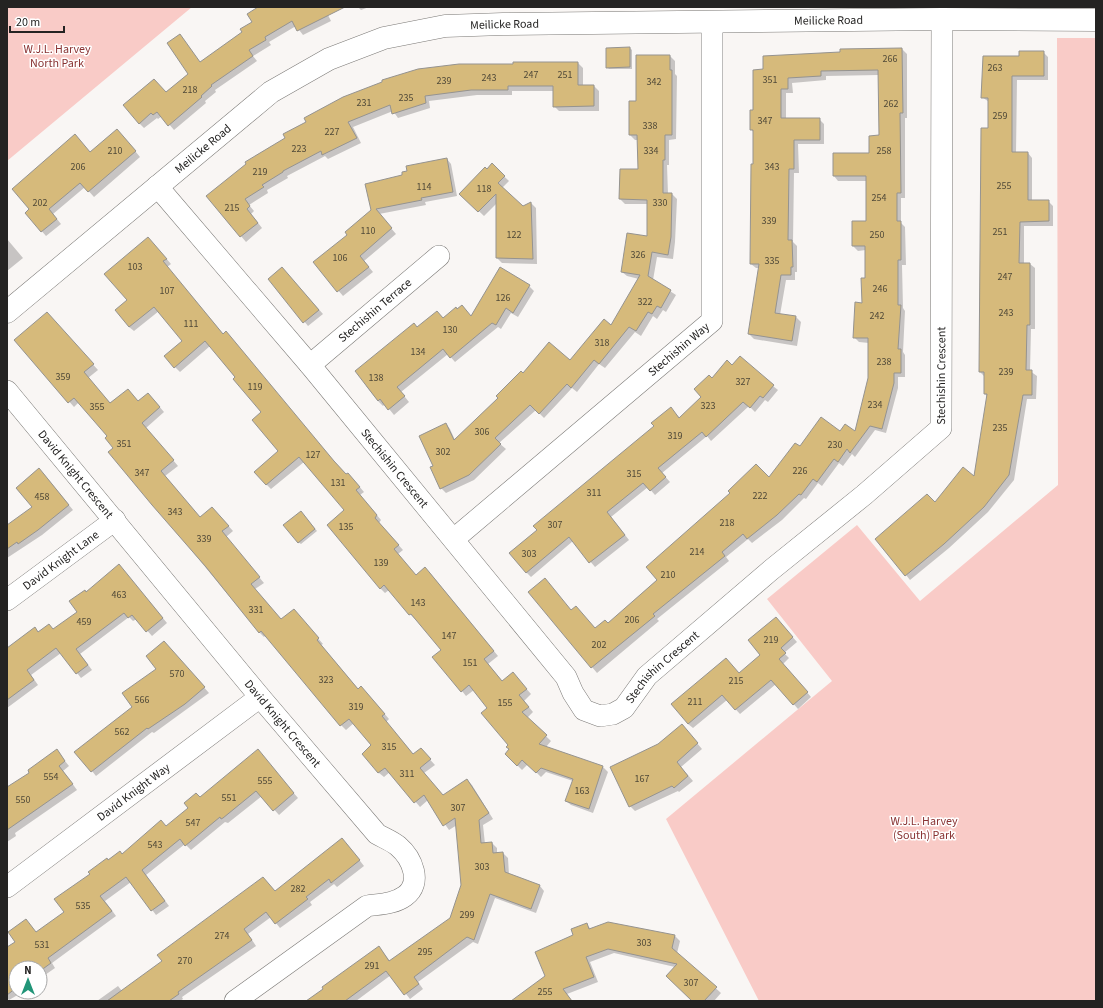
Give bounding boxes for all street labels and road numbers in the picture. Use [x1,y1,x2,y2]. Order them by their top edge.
street label: Meilicke Road [794,12,863,30]
street label: Meilicke Road [470,16,539,34]
street label: Meilicke Road [171,121,235,178]
street label: Stechishin Terrace [335,275,416,346]
street label: Stechishin Way [645,319,713,380]
street label: Stechishin Crescent [933,327,950,425]
street label: Stechishin Crescent [357,425,432,512]
street label: David Knight Crescent [34,427,117,522]
street label: David Knight Lane [19,527,103,594]
street label: Stechishin Crescent [622,627,703,707]
street label: David Knight Crescent [240,676,325,771]
street label: David Knight Way [94,759,174,826]

